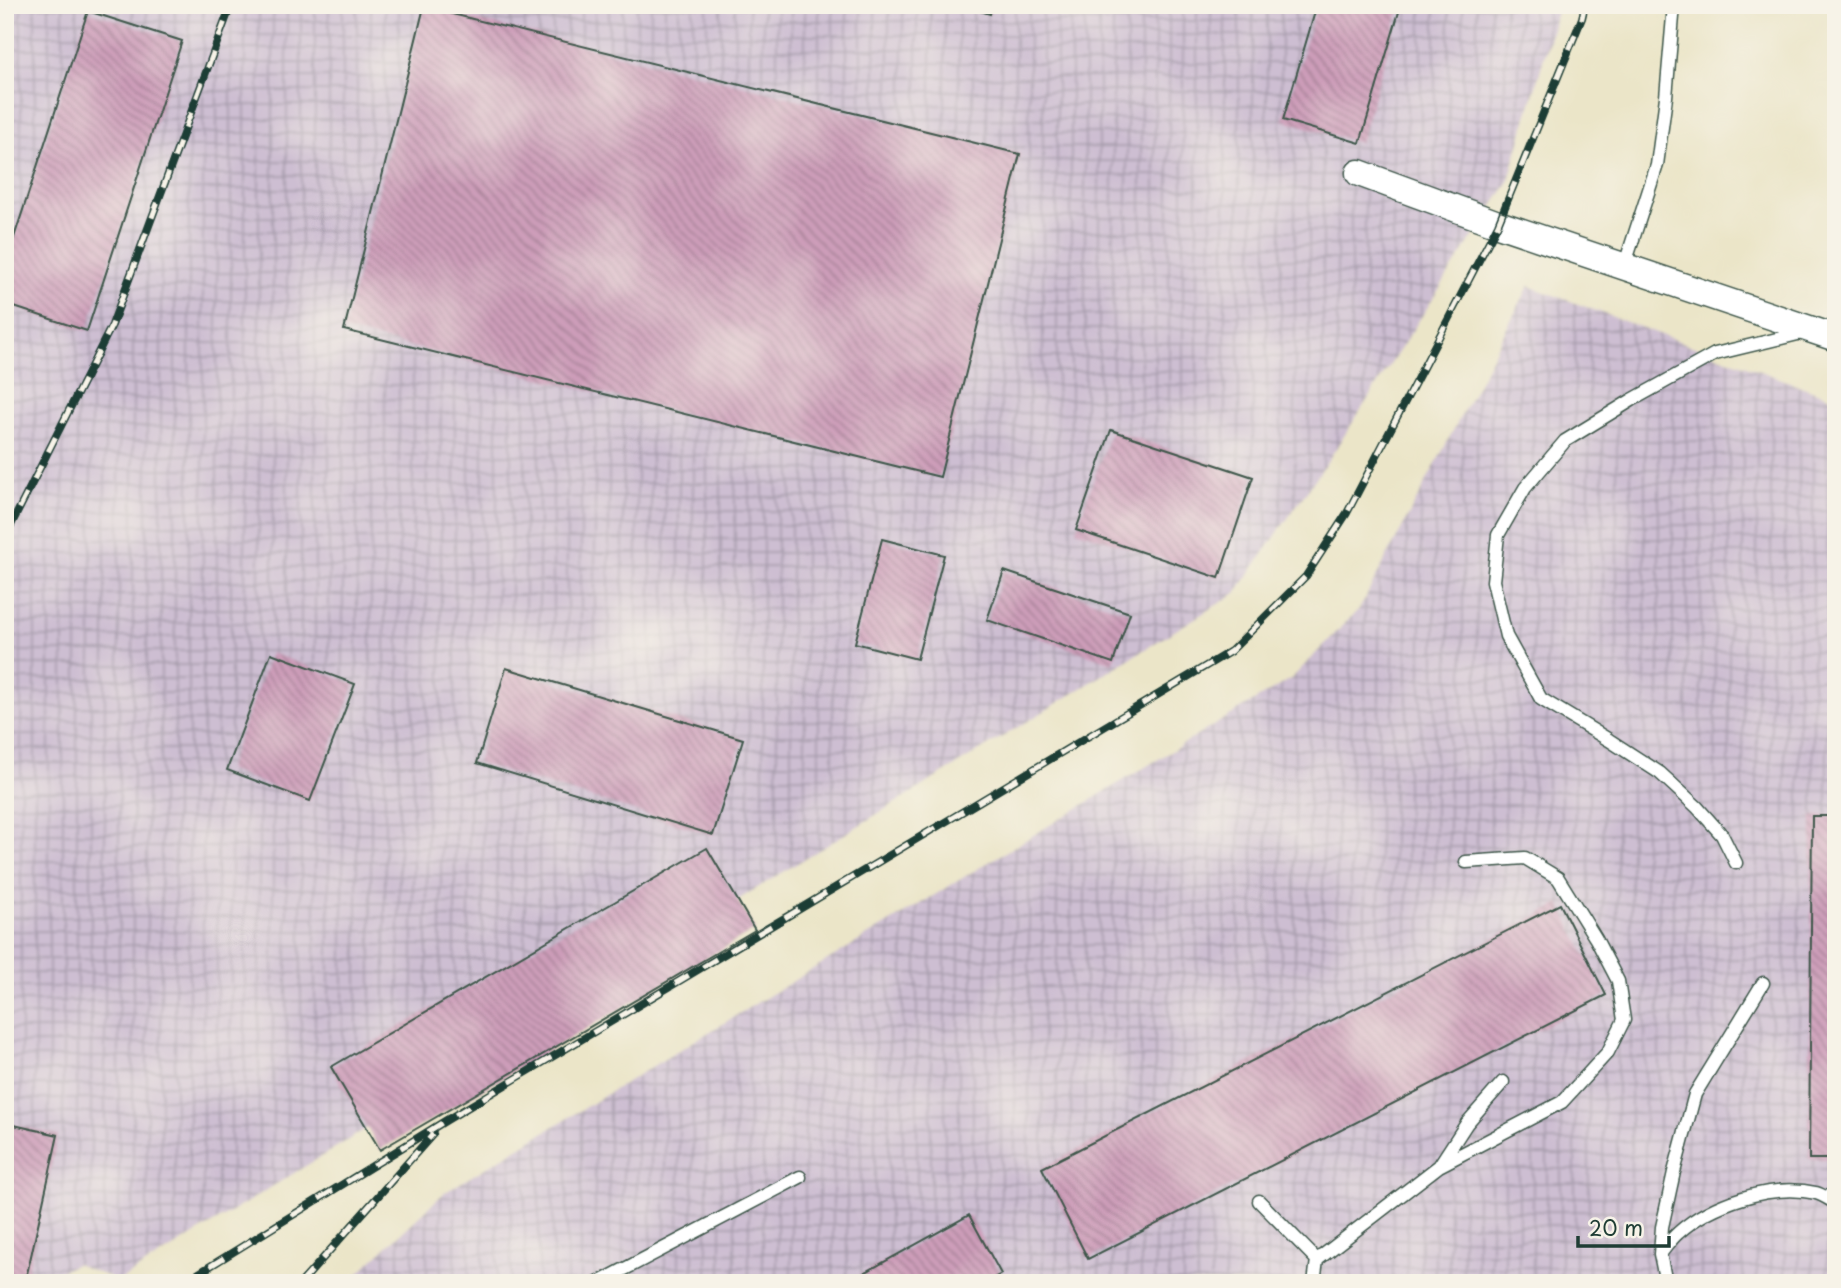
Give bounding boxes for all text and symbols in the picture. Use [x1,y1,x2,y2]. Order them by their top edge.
scale bar [1578,1204,1670,1248]
text: 20 m [1589,1211,1643,1243]

